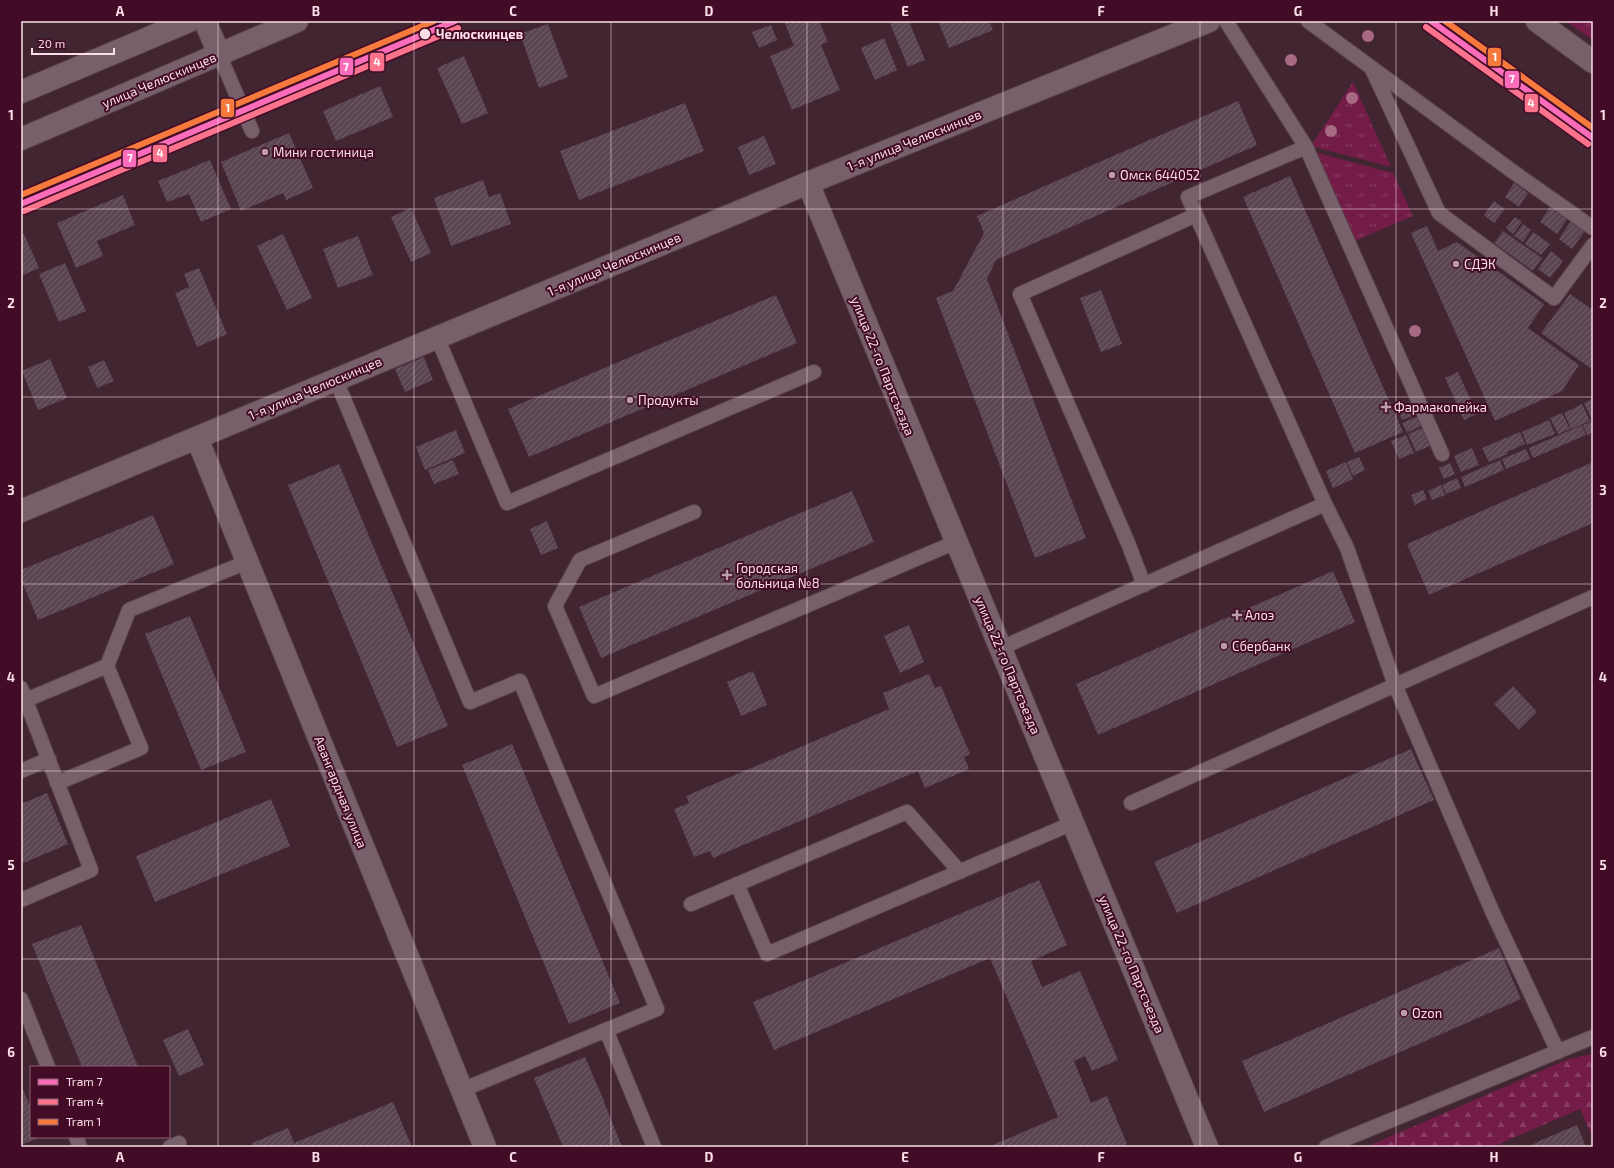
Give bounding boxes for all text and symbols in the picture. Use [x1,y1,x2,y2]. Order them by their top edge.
text: A [116,3,125,19]
text: B [312,3,320,19]
text: C [509,3,517,19]
text: D [705,3,714,19]
text: E [901,3,909,19]
text: F [1097,3,1105,19]
text: G [1294,3,1302,19]
text: H [1490,3,1499,19]
place label: Челюскинцев [436,26,523,42]
marker: Челюскинцев [418,27,432,41]
scale bar [32,30,114,56]
text: 20 m [38,36,65,50]
line badge: 1 [1487,47,1502,67]
street label: улица Челюскинцев [100,49,218,111]
text: 1 [1493,50,1497,63]
line badge: 4 [369,52,385,72]
text: 4 [373,55,381,68]
line badge: 7 [339,57,354,76]
text: 7 [343,60,349,73]
line badge: 7 [1504,70,1520,89]
text: 7 [1509,72,1515,85]
line badge: 4 [1524,93,1539,113]
text: 4 [1527,96,1535,109]
line badge: 1 [220,98,235,118]
text: 1 [226,101,230,114]
street label: 1-я улица Челюскинцев [845,106,983,174]
text: 1 [8,107,14,123]
text: 1 [1600,107,1606,123]
line badge: 4 [152,144,168,163]
place label: Мини гостиница [273,144,374,160]
text: 4 [156,146,164,159]
marker: Мини гостиница [260,147,270,157]
line badge: 7 [122,149,137,168]
text: 7 [127,151,133,164]
place label: Омск 644052 [1120,167,1200,183]
marker: Омск 644052 [1107,170,1117,180]
street label: 1-я улица Челюскинцев [545,229,683,299]
place label: СДЭК [1464,256,1496,272]
marker: СДЭК [1451,259,1461,269]
street label: улица 22-го Партсъезда [848,294,918,438]
text: 2 [7,295,15,311]
text: 2 [1599,295,1607,311]
street label: 1-я улица Челюскинцев [246,353,384,423]
place label: Продукты [638,392,699,408]
marker: Продукты [625,395,635,405]
place label: Фармакопейка [1394,399,1487,415]
marker: Фармакопейка [1381,402,1391,412]
text: 3 [7,482,15,498]
text: 3 [1599,482,1607,498]
place label: Городская больница №8 [736,560,820,591]
marker: Городская больница №8 [721,569,733,581]
street label: улица 22-го Партсъезда [972,594,1044,736]
place label: Алоэ [1245,607,1274,623]
marker: Алоэ [1232,610,1242,620]
place label: Сбербанк [1232,638,1291,654]
marker: Сбербанк [1219,641,1229,651]
text: 4 [7,669,15,685]
text: 4 [1599,669,1607,685]
street label: Авангардная улица [311,734,371,850]
text: 5 [7,857,15,873]
text: 5 [1599,857,1607,873]
street label: улица 22-го Партсъезда [1096,893,1168,1035]
place label: Ozon [1412,1005,1442,1021]
marker: Ozon [1399,1008,1409,1018]
text: 6 [7,1044,15,1060]
text: 6 [1599,1044,1607,1060]
legend [30,1066,170,1138]
text: Tram 7 [66,1074,103,1088]
text: Tram 4 [66,1094,104,1108]
text: Tram 1 [66,1114,101,1128]
text: A [116,1149,125,1165]
text: B [312,1149,320,1165]
text: C [509,1149,517,1165]
text: D [705,1149,714,1165]
text: E [901,1149,909,1165]
text: F [1097,1149,1105,1165]
text: G [1294,1149,1302,1165]
text: H [1490,1149,1499,1165]

